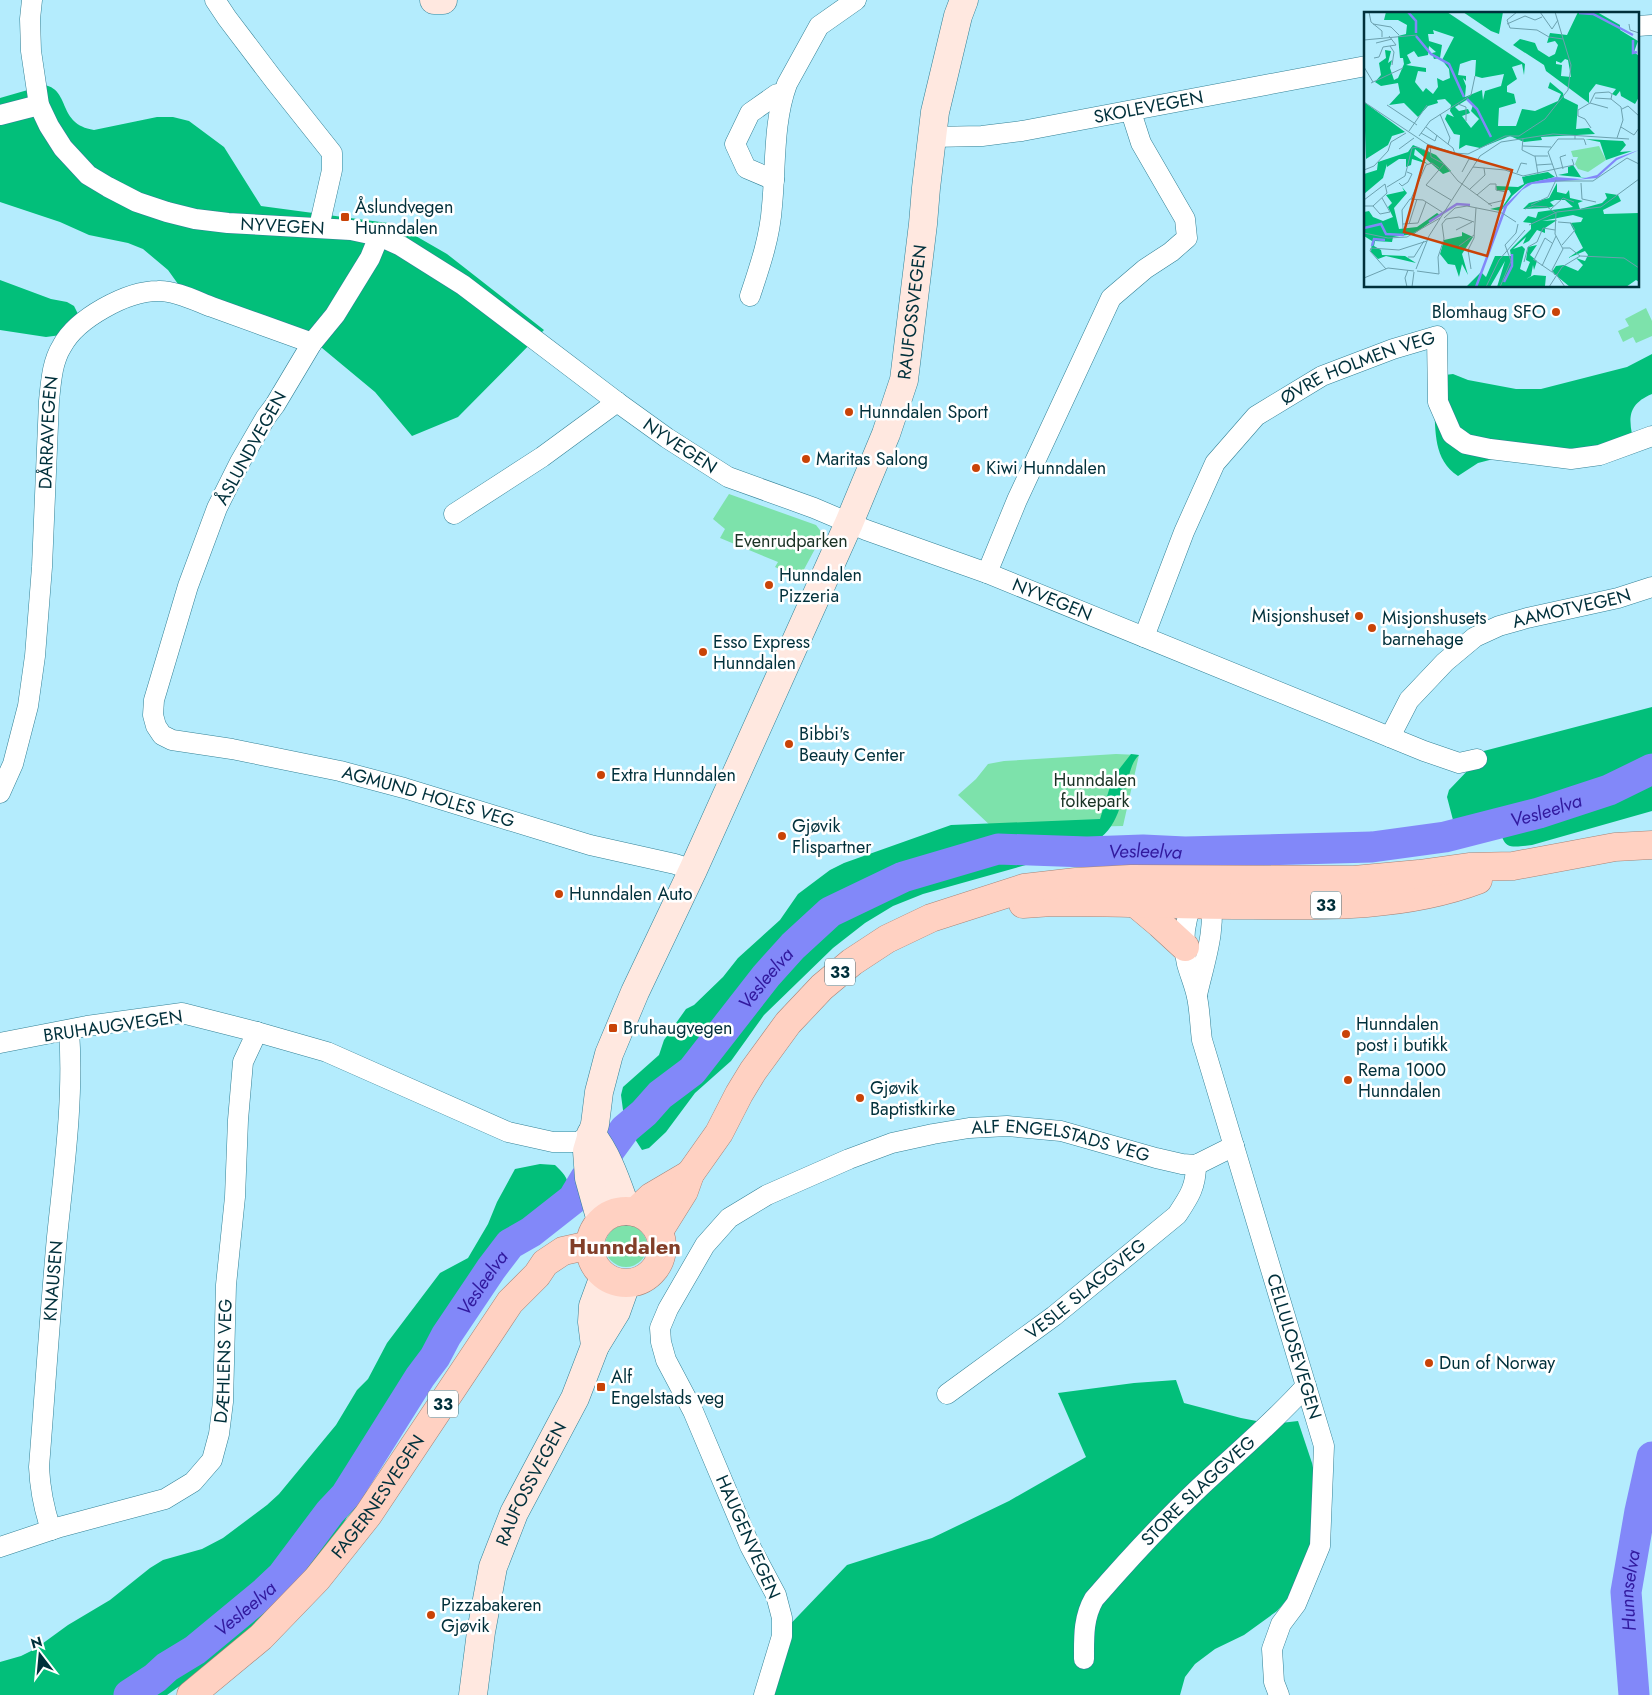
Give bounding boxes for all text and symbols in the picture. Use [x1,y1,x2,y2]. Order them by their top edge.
inset map [1364,12,1640,288]
street label: SKOLEVEGEN [1091,84,1205,130]
place label: Åslundvegen Hunndalen [355,194,453,241]
street label: NYVEGEN [240,211,325,241]
marker: Åslundvegen Hunndalen [339,211,351,223]
street label: RAUFOSSVEGEN [891,243,933,381]
place label: Blomhaug SFO [1432,299,1546,325]
marker: Blomhaug SFO [1550,306,1562,318]
street label: ØVRE HOLMEN VEG [1276,324,1438,411]
street label: DÅRRAVEGEN [32,374,65,490]
street label: ÅSLUNDVEGEN [209,386,293,510]
place label: Hunndalen Sport [859,399,989,425]
marker: Hunndalen Sport [843,406,855,418]
street label: NYVEGEN [638,412,722,480]
place label: Maritas Salong [816,446,928,472]
marker: Maritas Salong [800,453,812,465]
place label: Kiwi Hunndalen [986,455,1106,481]
marker: Kiwi Hunndalen [970,462,982,474]
park label: Evenrudparken [734,528,848,554]
place label: Hunndalen Pizzeria [779,562,862,609]
street label: NYVEGEN [1008,572,1096,628]
marker: Hunndalen Pizzeria [763,579,775,591]
street label: AAMOTVEGEN [1509,582,1634,635]
place label: Misjonshuset [1252,603,1350,629]
place label: Misjonshusets barnehage [1382,605,1487,652]
marker: Misjonshuset [1353,610,1365,622]
marker: Misjonshusets barnehage [1366,622,1378,634]
place label: Esso Express Hunndalen [713,629,810,676]
marker: Esso Express Hunndalen [697,646,709,658]
place label: Bibbi's Beauty Center [799,721,906,768]
marker: Bibbi's Beauty Center [783,738,795,750]
street label: AGMUND HOLES VEG [339,759,518,834]
place label: Extra Hunndalen [611,762,736,788]
park label: Hunndalen folkepark [1054,767,1137,814]
marker: Extra Hunndalen [595,769,607,781]
water label: Vesleelva [1507,787,1586,834]
place label: Gjøvik Flispartner [792,813,872,860]
marker: Gjøvik Flispartner [776,830,788,842]
water label: Vesleelva [1108,837,1183,866]
place label: Hunndalen Auto [569,881,693,907]
marker: Hunndalen Auto [553,888,565,900]
road number: 33 [1311,892,1341,918]
water label: Vesleelva [732,941,800,1015]
road number: 33 [825,959,855,986]
street label: BRUHAUGVEGEN [42,1003,184,1049]
place label: Hunndalen post i butikk [1356,1011,1448,1058]
place label: Bruhaugvegen [623,1015,732,1041]
marker: Bruhaugvegen [607,1022,619,1034]
marker: Hunndalen post i butikk [1340,1028,1352,1040]
place label: Rema 1000 Hunndalen [1358,1057,1446,1104]
marker: Rema 1000 Hunndalen [1342,1074,1354,1086]
place label: Gjøvik Baptistkirke [870,1075,955,1122]
marker: Gjøvik Baptistkirke [854,1092,866,1104]
street label: ALF ENGELSTADS VEG [971,1113,1153,1169]
district label: Hunndalen [569,1230,681,1262]
street label: VESLE SLAGGVEG [1020,1233,1152,1346]
street label: KNAUSEN [37,1239,70,1322]
water label: Vesleelva [450,1244,515,1321]
street label: CELLULOSEVEGEN [1260,1270,1328,1423]
street label: DÆHLENS VEG [207,1298,239,1425]
place label: Dun of Norway [1439,1350,1555,1376]
marker: Dun of Norway [1423,1357,1435,1369]
place label: Alf Engelstads veg [611,1364,724,1411]
marker: Alf Engelstads veg [595,1381,607,1393]
road number: 33 [428,1390,458,1418]
street label: RAUFOSSVEGEN [489,1417,573,1550]
street label: STORE SLAGGVEG [1135,1429,1261,1552]
street label: FAGERNESVEGEN [325,1430,431,1564]
street label: HAUGENVEGEN [709,1471,787,1603]
water label: Hunnselva [1613,1547,1647,1632]
water label: Vesleelva [208,1575,283,1643]
place label: Pizzabakeren Gjøvik [441,1592,542,1639]
marker: Pizzabakeren Gjøvik [425,1609,437,1621]
north arrow [15,1630,65,1680]
text: N [28,1631,45,1654]

